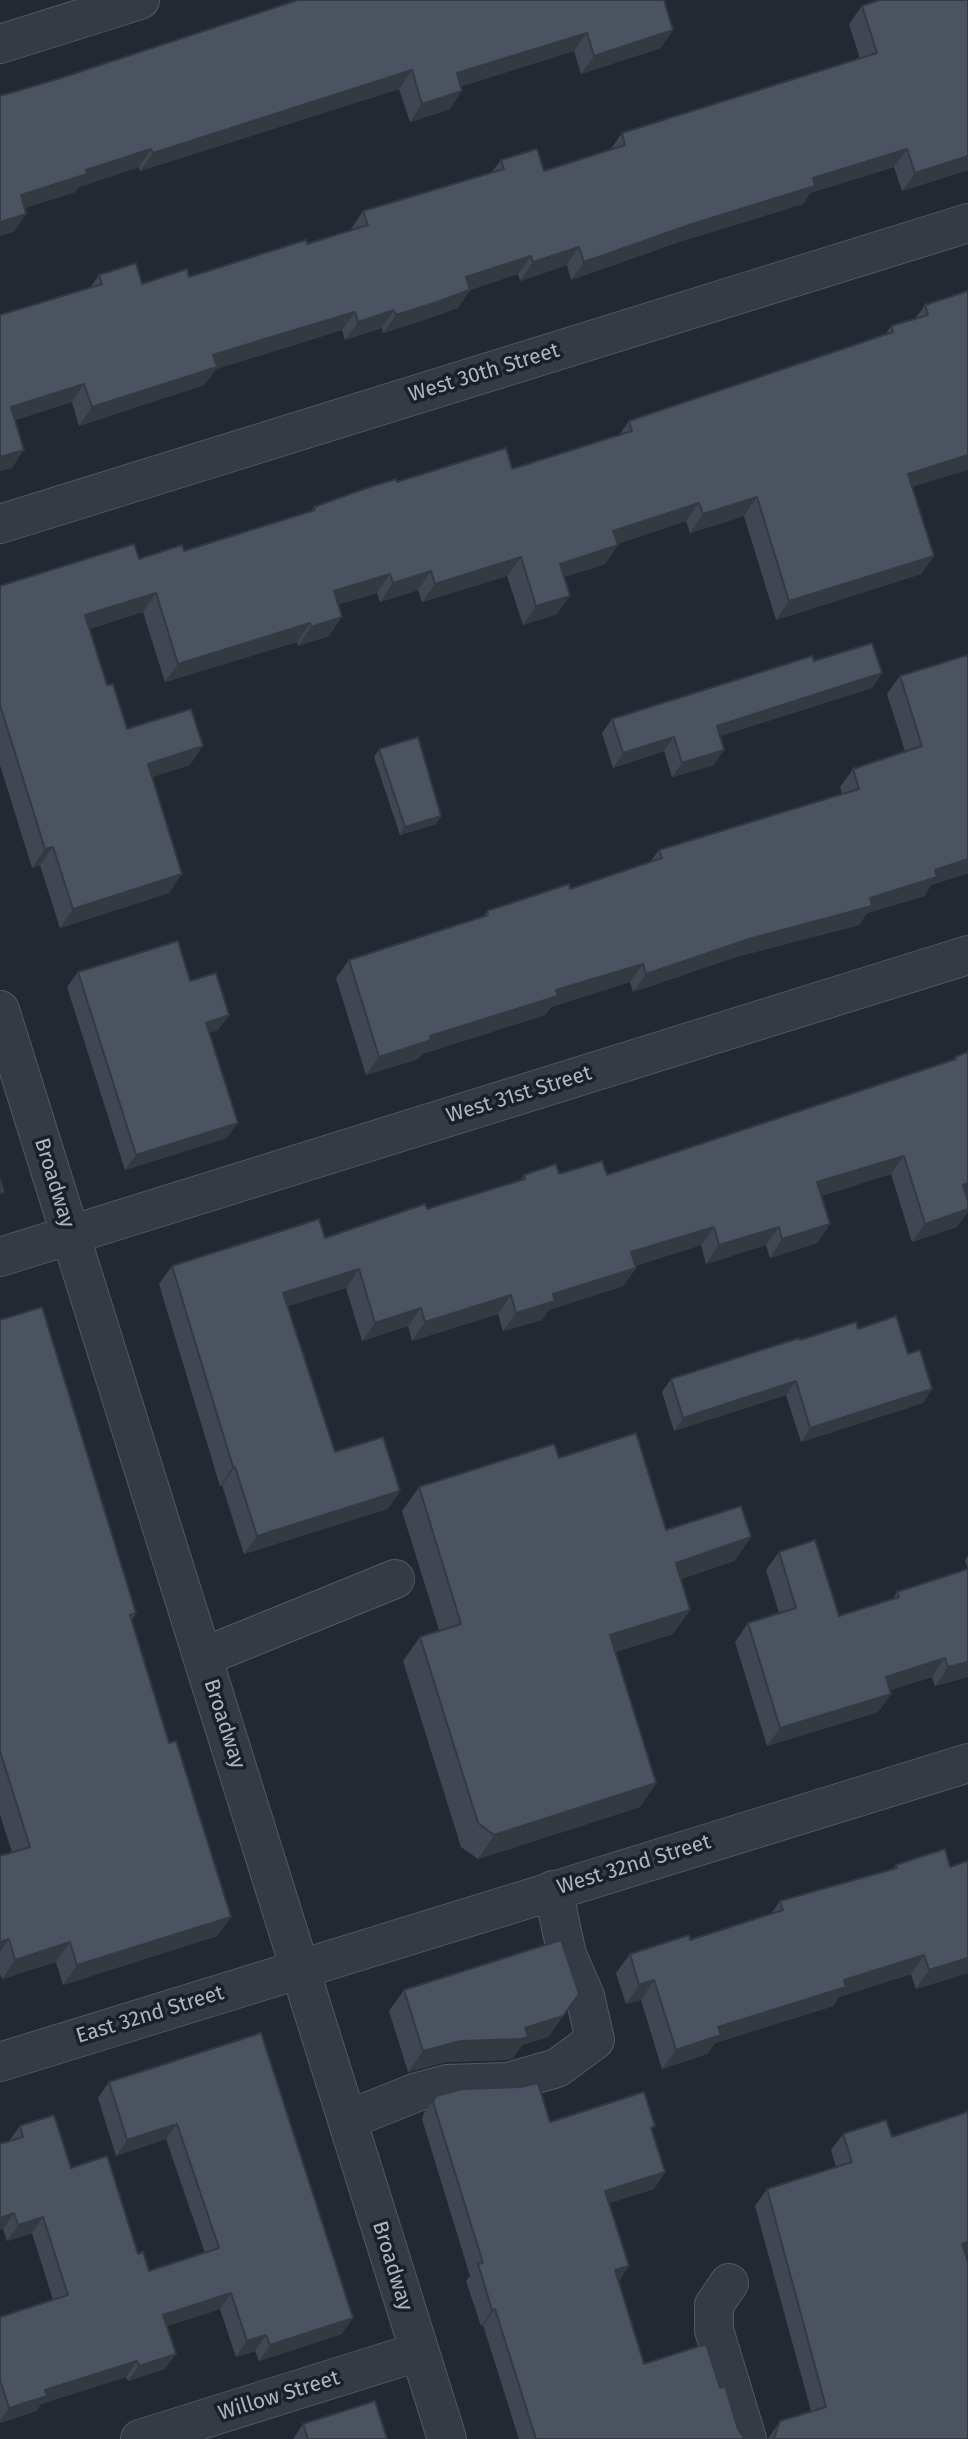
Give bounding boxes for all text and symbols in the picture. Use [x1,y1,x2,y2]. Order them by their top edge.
street label: West 30th Street [406,338,562,408]
street label: West 31st Street [443,1061,595,1129]
street label: Broadway [28,1135,80,1231]
street label: Broadway [198,1676,250,1772]
street label: West 32nd Street [554,1830,714,1900]
street label: East 32nd Street [73,1981,227,2049]
street label: Broadway [366,2218,418,2314]
street label: Willow Street [215,2366,343,2426]

